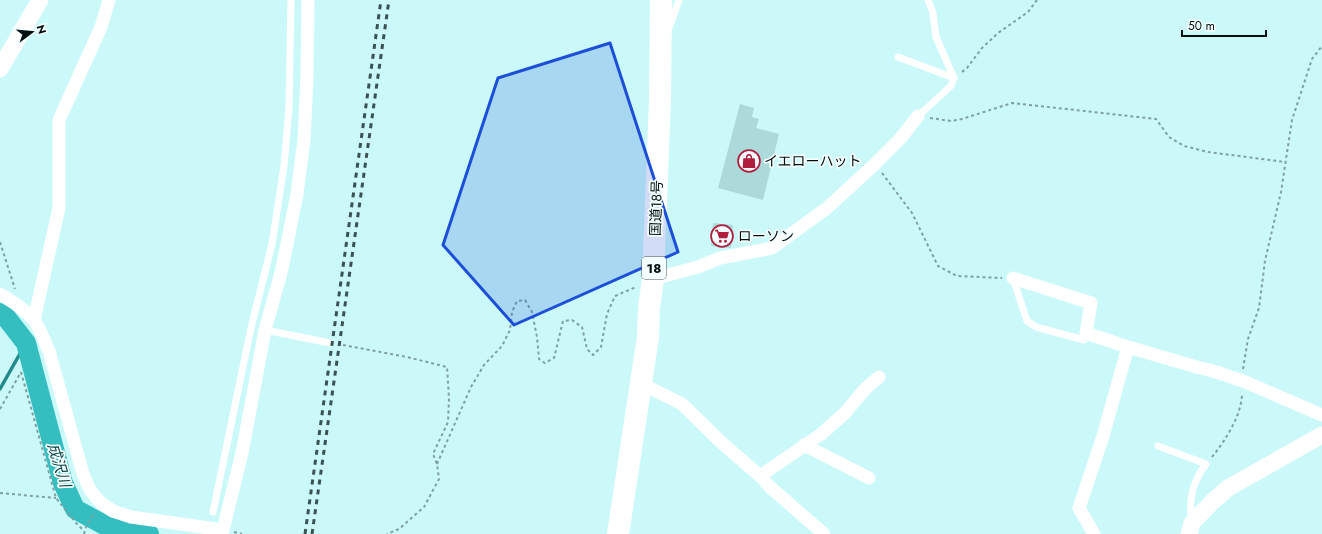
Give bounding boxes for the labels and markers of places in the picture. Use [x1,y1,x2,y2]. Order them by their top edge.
shop icon: イエローハット [736,148,762,174]
place label: イエローハット [764,151,862,171]
supermarket icon: ローソン [709,223,735,249]
place label: ローソン [738,226,794,246]

